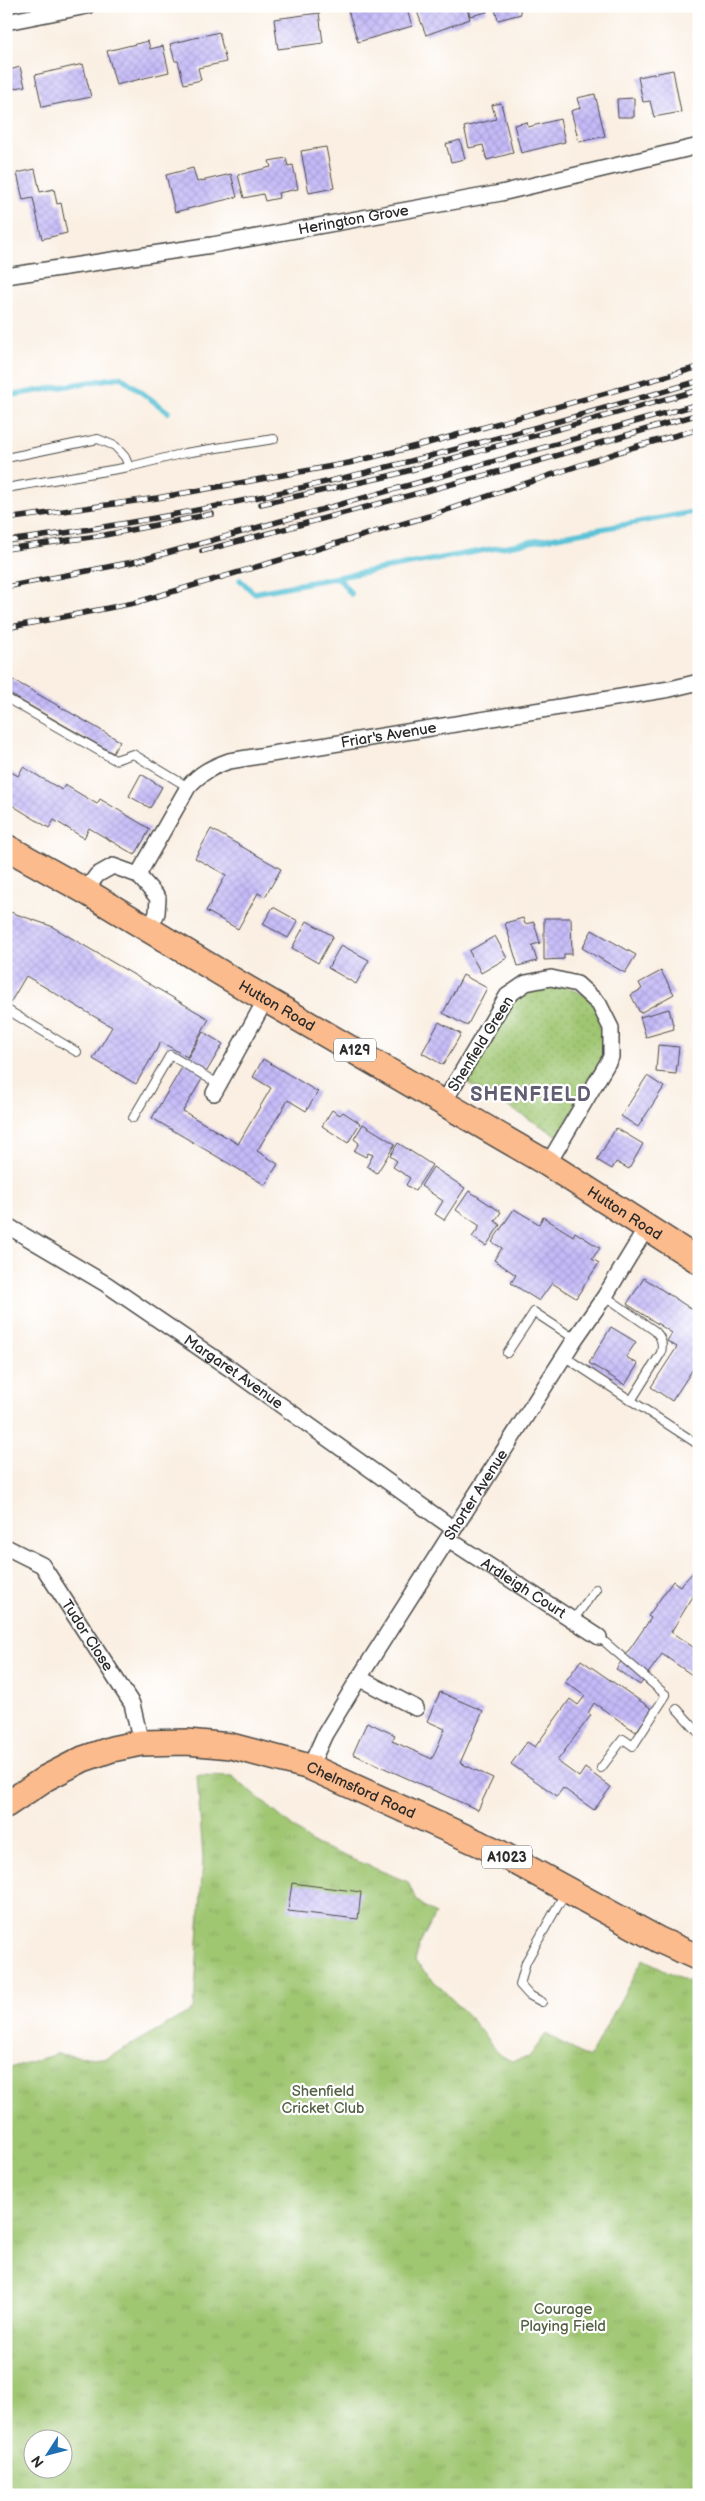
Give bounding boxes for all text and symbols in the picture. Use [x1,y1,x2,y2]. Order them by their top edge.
street label: Herington Grove [297,200,410,239]
street label: Friar's Avenue [339,718,438,752]
street label: Hutton Road [235,976,319,1036]
street label: Shenfield Green [444,993,518,1095]
road number: A129 [334,1038,376,1062]
district label: SHENFIELD [470,1083,592,1107]
street label: Hutton Road [584,1182,666,1244]
street label: Margaret Avenue [180,1331,287,1413]
street label: Shorter Avenue [440,1446,512,1544]
street label: Ardleigh Court [478,1554,570,1623]
street label: Tudor Close [57,1596,118,1675]
street label: Chelmsford Road [303,1757,419,1823]
road number: A1023 [482,1845,532,1868]
park label: Shenfield Cricket Club [281,2082,365,2118]
park label: Courage Playing Field [520,2300,606,2336]
north arrow [22,2428,72,2478]
text: N [28,2452,48,2471]

